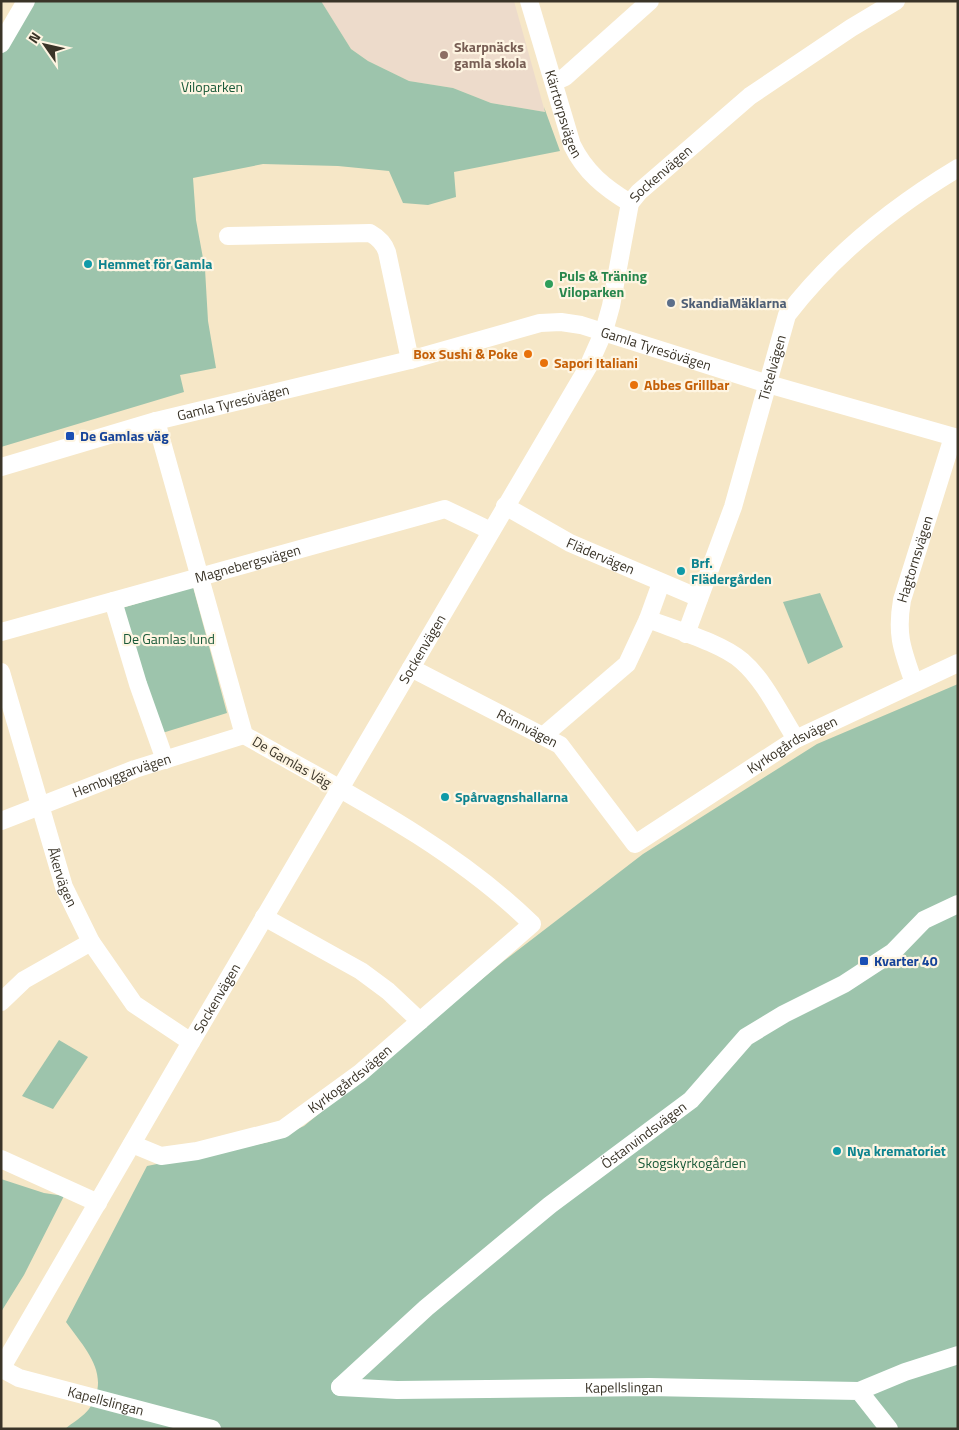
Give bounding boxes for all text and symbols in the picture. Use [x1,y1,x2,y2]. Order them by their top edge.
north arrow [20,20,70,70]
text: N [22,28,45,47]
place label: Skarpnäcks gamla skola [454,36,526,73]
marker: Skarpnäcks gamla skola [438,49,450,61]
street label: Kärrtorpsvägen [540,67,588,162]
park label: Viloparken [181,76,243,97]
street label: Sockenvägen [624,140,696,206]
place label: Hemmet för Gamla [98,253,212,274]
marker: Hemmet för Gamla [82,258,94,270]
place label: Puls & Träning Viloparken [559,265,647,302]
marker: Puls & Träning Viloparken [543,278,555,290]
place label: SkandiaMäklarna [681,292,787,313]
marker: SkandiaMäklarna [665,297,677,309]
street label: Gamla Tyresövägen [598,321,714,376]
street label: Tistelvägen [752,332,791,403]
place label: Box Sushi & Poke [413,343,518,364]
marker: Box Sushi & Poke [522,348,534,360]
place label: Sapori Italiani [554,352,638,373]
marker: Sapori Italiani [538,357,550,369]
place label: Abbes Grillbar [644,374,729,395]
street label: Gamla Tyresövägen [175,378,291,426]
marker: Abbes Grillbar [628,379,640,391]
place label: De Gamlas väg [80,425,169,446]
marker: De Gamlas väg [64,430,76,442]
street label: Hagtornsvägen [891,513,938,605]
street label: Flädervägen [563,532,638,579]
street label: Magnebergsvägen [192,539,303,588]
place label: Brf. Flädergården [691,552,772,589]
marker: Brf. Flädergården [675,565,687,577]
street label: Sockenvägen [393,610,450,688]
park label: De Gamlas lund [123,628,215,649]
street label: Rönnvägen [493,703,562,752]
street label: Kyrkogårdsvägen [742,710,841,778]
street label: De Gamlas Väg [249,730,336,793]
street label: Hembyggarvägen [69,747,173,802]
place label: Spårvagnshallarna [455,786,568,807]
marker: Spårvagnshallarna [439,791,451,803]
street label: Åkervägen [43,844,83,910]
place label: Kvarter 40 [874,950,938,971]
marker: Kvarter 40 [858,955,870,967]
street label: Sockenvägen [188,959,245,1037]
street label: Kyrkogårdsvägen [303,1039,396,1118]
street label: Östanvindsvägen [596,1096,691,1174]
place label: Nya krematoriet [847,1140,946,1161]
marker: Nya krematoriet [831,1145,843,1157]
park label: Skogskyrkogården [638,1152,746,1173]
street label: Kapellslingan [585,1376,663,1398]
street label: Kapellslingan [66,1380,146,1421]

